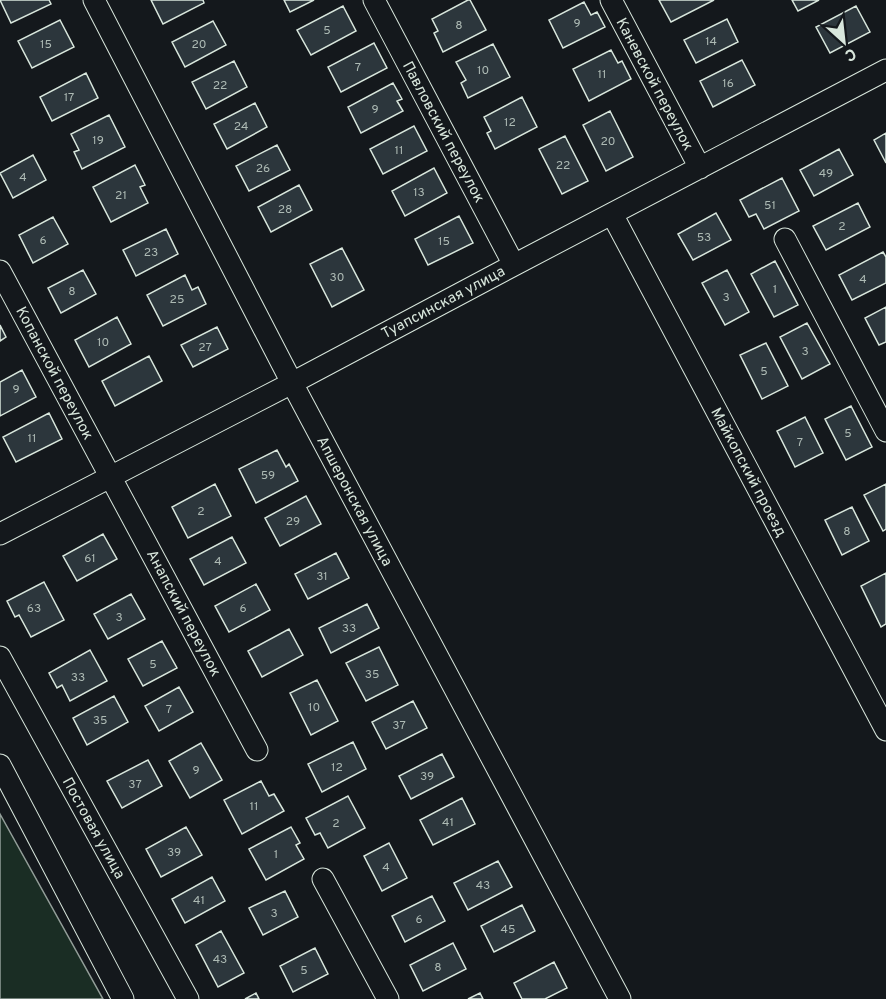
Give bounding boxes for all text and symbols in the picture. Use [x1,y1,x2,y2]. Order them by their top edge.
north arrow [814,12,874,72]
street label: Каневской переулок [611,15,697,154]
house number: 9 [573,16,581,32]
house number: 8 [455,18,463,34]
house number: 5 [323,23,331,39]
house number: 14 [705,34,717,50]
house number: 15 [40,37,52,53]
house number: 20 [191,37,207,53]
text: С [841,42,859,65]
street label: Павловский переулок [397,59,488,207]
house number: 7 [355,60,361,76]
house number: 10 [477,63,489,79]
house number: 11 [598,67,606,83]
house number: 16 [722,76,734,92]
house number: 22 [213,78,227,94]
house number: 17 [64,90,74,106]
house number: 9 [371,102,379,118]
house number: 12 [504,115,516,131]
house number: 24 [234,119,248,135]
house number: 19 [92,133,104,149]
house number: 20 [600,134,616,150]
house number: 11 [395,143,403,159]
house number: 22 [556,158,570,174]
house number: 26 [256,161,270,177]
house number: 49 [819,166,833,182]
house number: 4 [19,170,27,186]
house number: 13 [413,185,425,201]
house number: 21 [115,188,127,204]
house number: 51 [764,198,776,214]
house number: 28 [278,202,292,218]
house number: 2 [838,219,846,235]
house number: 53 [697,230,711,246]
house number: 6 [39,233,47,249]
house number: 15 [438,234,450,250]
house number: 23 [144,245,158,261]
street label: Туапсинская улица [379,263,509,344]
house number: 30 [330,270,344,286]
house number: 4 [859,272,867,288]
house number: 1 [773,282,777,298]
house number: 8 [68,284,76,300]
house number: 3 [722,290,730,306]
house number: 25 [170,292,184,308]
street label: Копанской переулок [11,304,97,444]
house number: 10 [97,335,109,351]
house number: 27 [198,340,212,356]
house number: 3 [801,344,809,360]
house number: 5 [760,364,768,380]
house number: 9 [12,382,20,398]
street label: Майкопский проезд [706,405,790,541]
house number: 5 [844,426,852,442]
house number: 11 [28,431,36,447]
street label: Апшеронская улица [311,433,396,570]
house number: 7 [797,435,803,451]
house number: 59 [261,468,275,484]
house number: 2 [197,504,205,520]
house number: 29 [286,514,300,530]
house number: 8 [843,524,851,540]
street label: Анапский переулок [141,547,224,680]
house number: 61 [84,551,96,567]
house number: 4 [214,554,222,570]
house number: 31 [316,569,328,585]
house number: 63 [27,601,41,617]
house number: 6 [239,601,247,617]
house number: 3 [115,610,123,626]
house number: 33 [342,621,356,637]
house number: 5 [149,657,157,673]
house number: 35 [365,667,379,683]
house number: 33 [71,670,85,686]
house number: 10 [308,700,320,716]
house number: 7 [166,702,172,718]
house number: 35 [93,713,107,729]
house number: 37 [392,718,406,734]
house number: 12 [331,760,343,776]
house number: 9 [192,763,200,779]
house number: 39 [420,769,434,785]
street label: Постовая улица [57,775,128,883]
house number: 37 [128,777,142,793]
house number: 11 [250,799,258,815]
house number: 41 [442,815,454,831]
house number: 2 [332,816,340,832]
house number: 39 [167,845,181,861]
house number: 1 [274,847,278,863]
house number: 4 [382,860,390,876]
house number: 43 [476,878,490,894]
house number: 41 [193,893,205,909]
house number: 3 [270,906,278,922]
house number: 6 [415,912,423,928]
house number: 45 [501,922,515,938]
house number: 43 [213,952,227,968]
house number: 8 [434,960,442,976]
house number: 5 [300,963,308,979]

